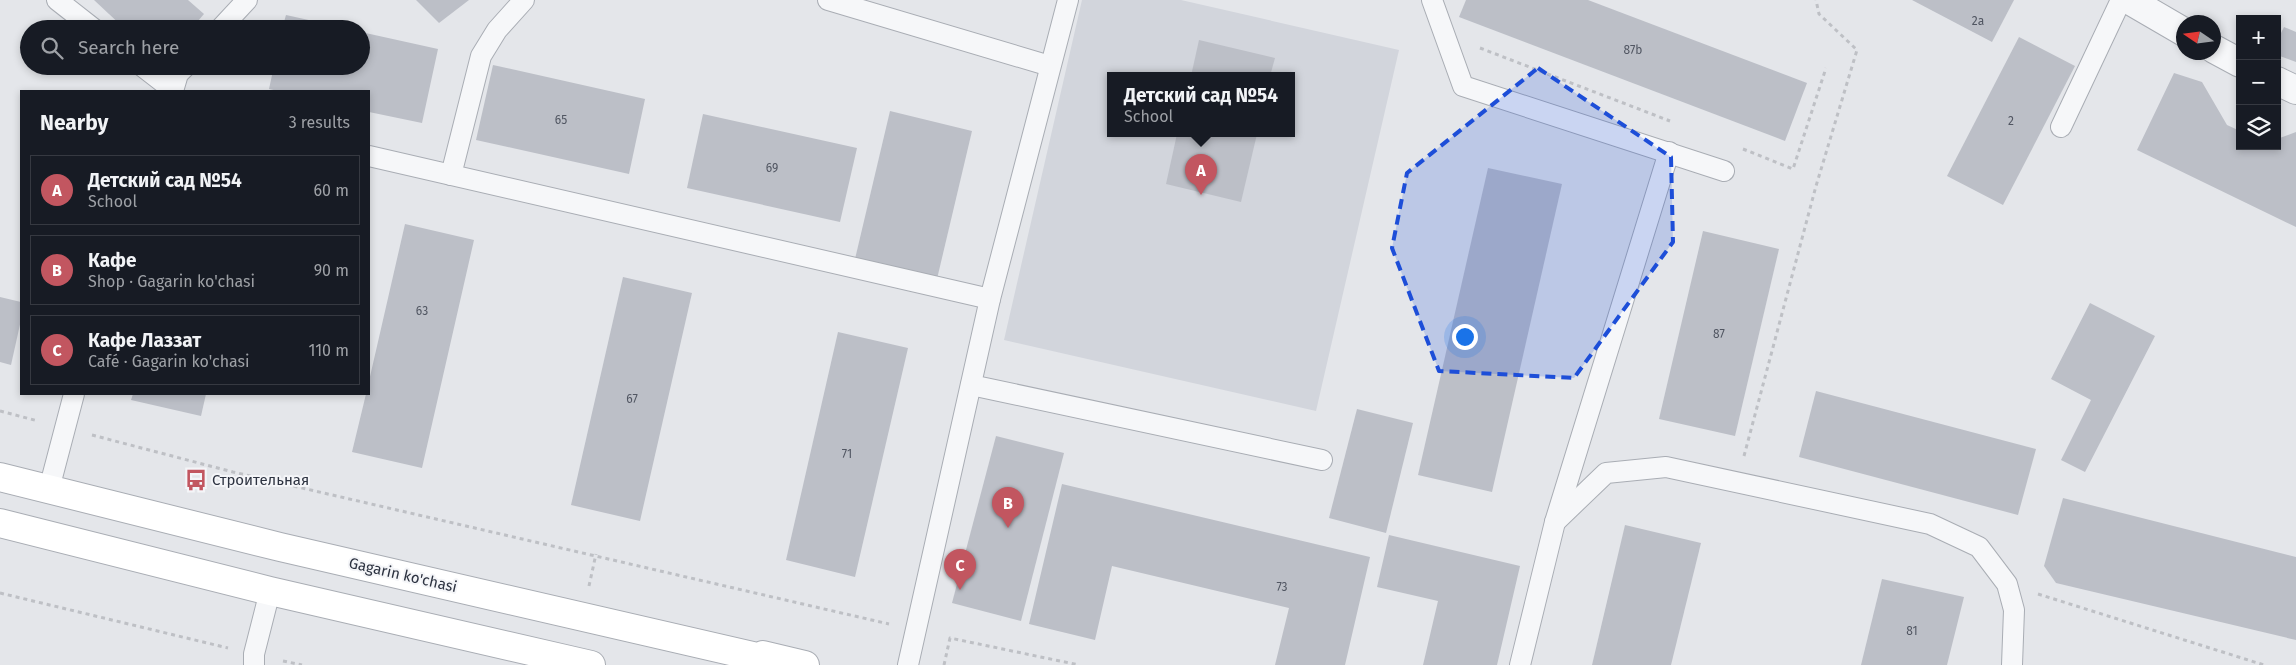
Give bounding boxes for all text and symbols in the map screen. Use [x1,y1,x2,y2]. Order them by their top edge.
house number: 2a [1972,14,1984,28]
north arrow [2176,15,2221,60]
map controls [2236,15,2281,150]
button: + [2236,15,2281,60]
search box [20,20,370,75]
icon: search [38,34,66,62]
text: Search here [78,36,179,59]
house number: 87b [1624,43,1642,57]
button: − [2236,60,2281,105]
popup [1107,72,1295,137]
text: Детский сад №54 [1124,84,1278,107]
button: layers [2236,105,2281,150]
text: School [1124,107,1173,126]
text: Nearby [40,110,108,136]
text: 3 results [289,113,350,132]
house number: 65 [555,113,567,127]
house number: 2 [2008,114,2014,128]
pin: A [1185,154,1217,195]
house number: 69 [766,161,778,175]
text: Детский сад №54 [88,169,242,192]
text: A [52,181,62,200]
text: 60 m [314,181,349,200]
text: School [88,192,137,211]
text: Кафе [88,249,137,272]
text: B [52,261,62,280]
text: 90 m [314,261,349,280]
text: Shop · Gagarin ko'chasi [88,272,255,291]
house number: 63 [416,304,428,318]
your location [1452,324,1478,350]
house number: 87 [1713,327,1725,341]
text: Кафе Лаззат [88,329,201,352]
text: C [52,341,62,360]
text: 110 m [308,341,349,360]
text: Café · Gagarin ko'chasi [88,352,250,371]
house number: 67 [626,392,638,406]
house number: 71 [842,447,852,461]
bus stop icon: Строительная [183,467,209,493]
place label: Строительная [212,471,309,489]
pin: B [992,487,1024,528]
pin: C [944,549,976,590]
street label: Gagarin ko'chasi [347,554,459,596]
house number: 73 [1276,580,1288,594]
house number: 81 [1906,624,1918,638]

